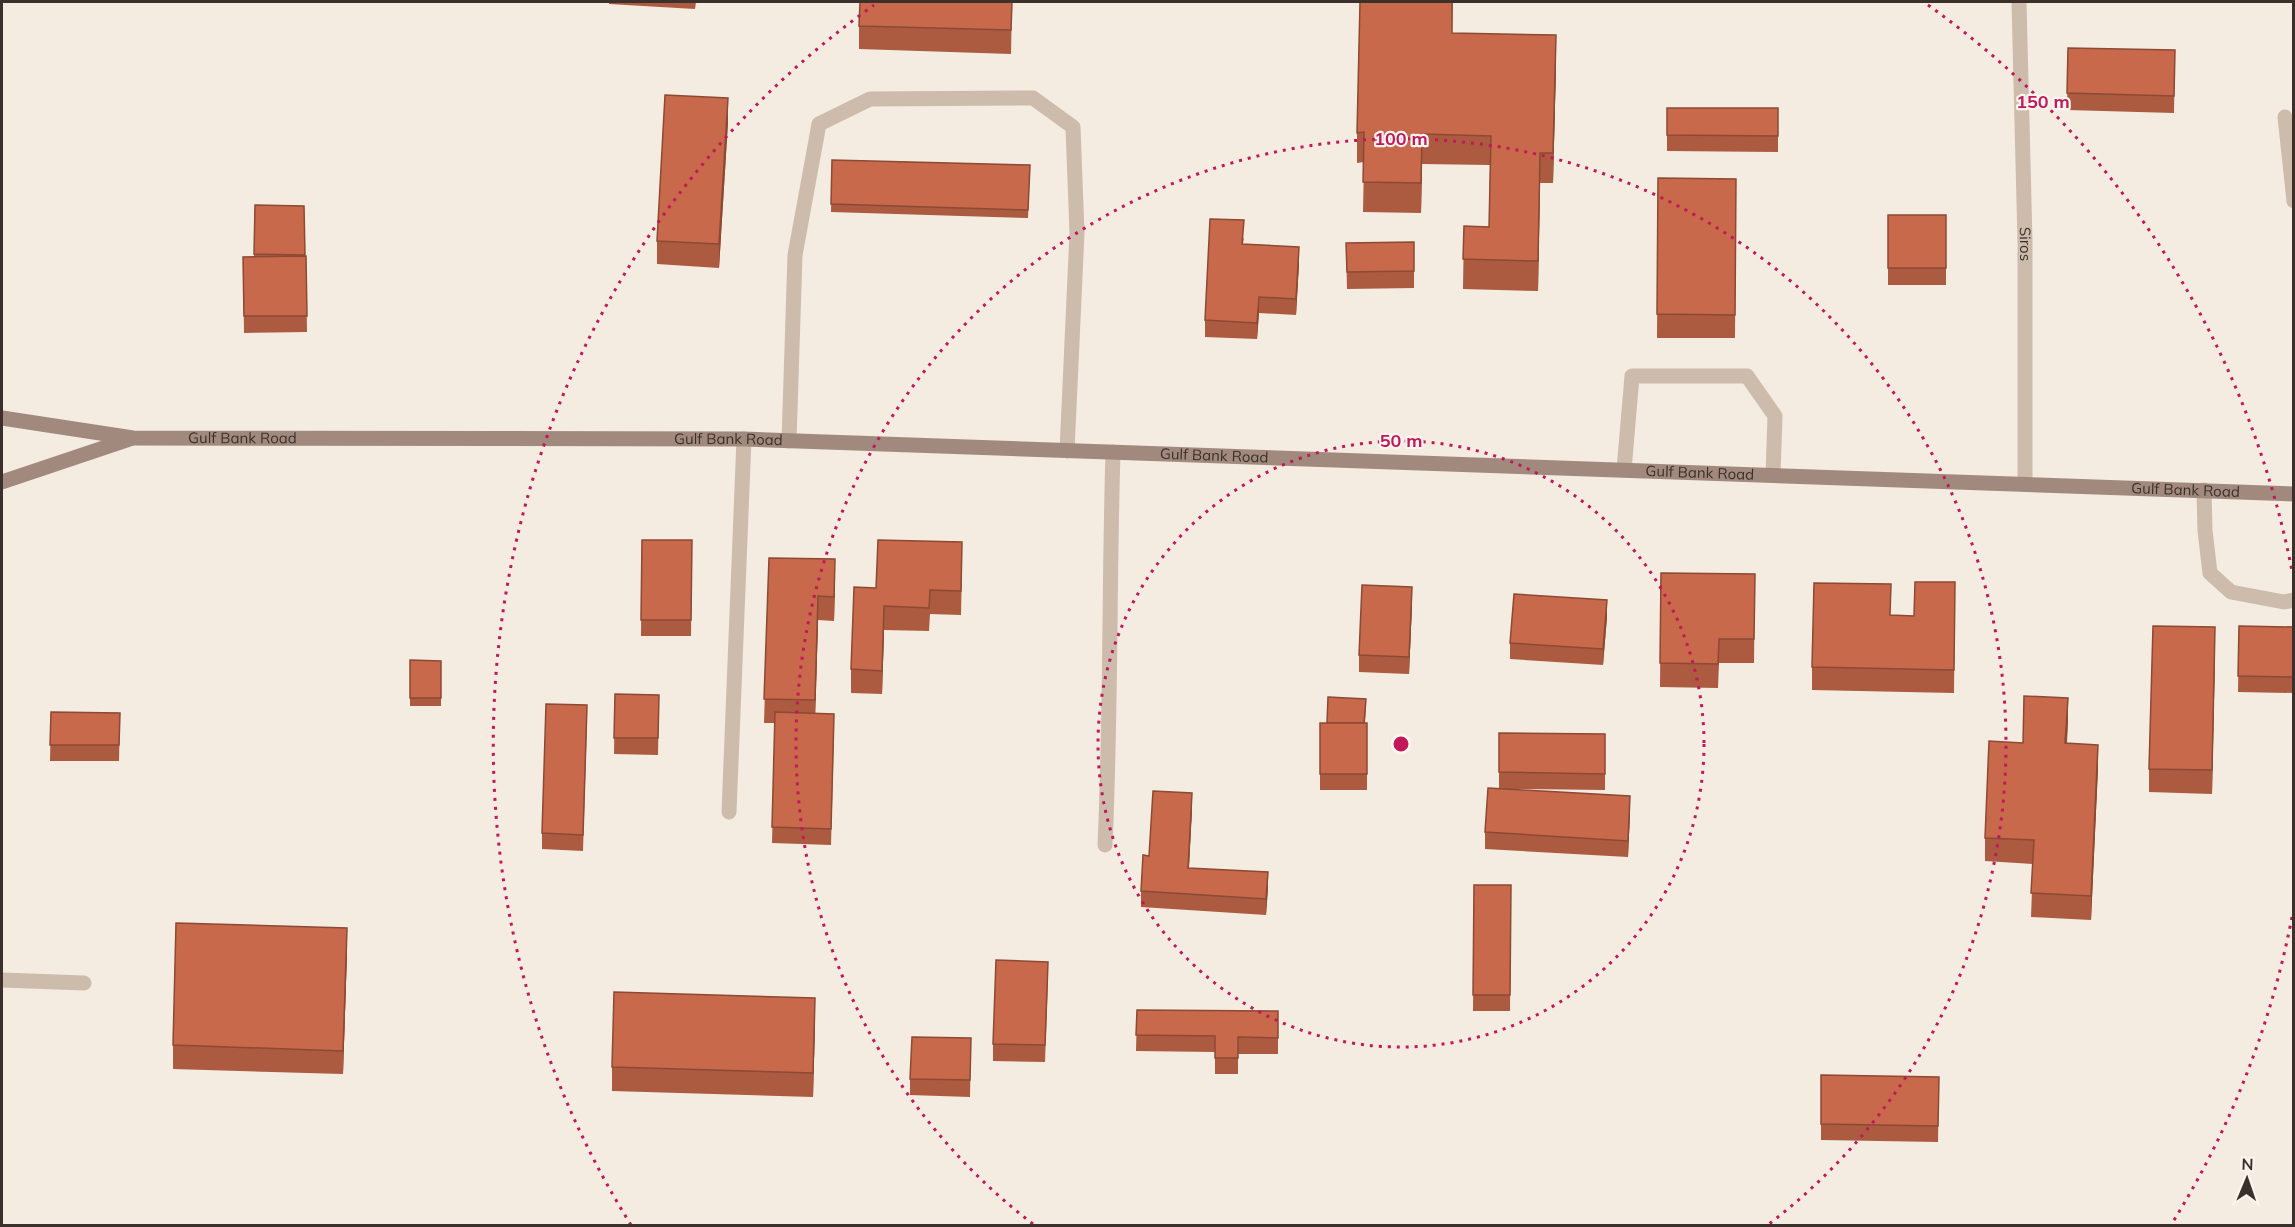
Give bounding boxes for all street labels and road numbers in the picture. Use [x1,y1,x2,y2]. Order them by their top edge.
street label: Siros [2016,227,2035,261]
street label: Gulf Bank Road [188,428,297,447]
street label: Gulf Bank Road [674,429,783,449]
street label: Gulf Bank Road [1160,444,1269,467]
street label: Gulf Bank Road [1645,461,1755,484]
street label: Gulf Bank Road [2131,478,2240,501]

